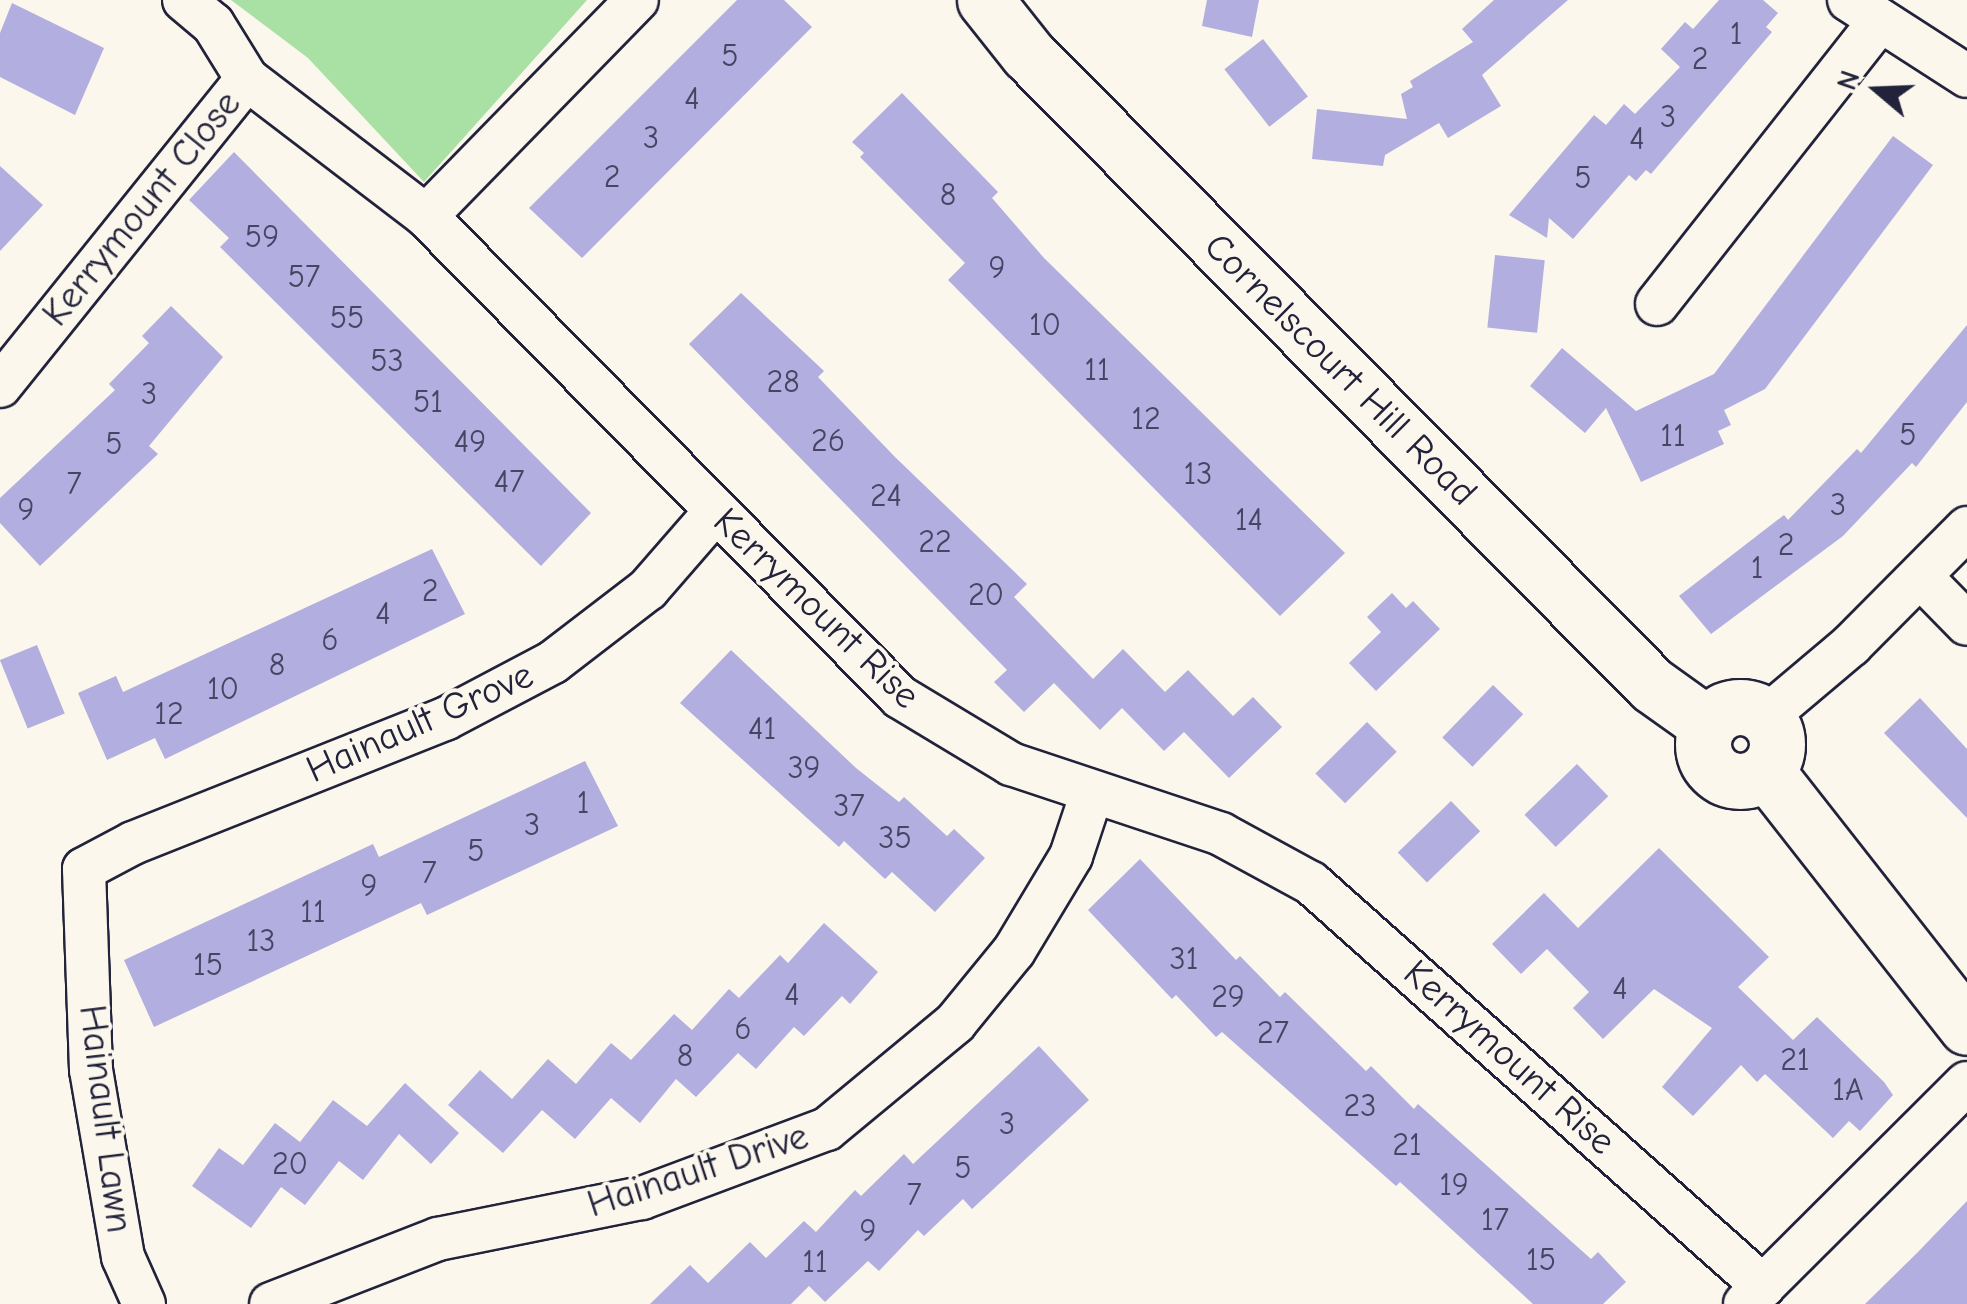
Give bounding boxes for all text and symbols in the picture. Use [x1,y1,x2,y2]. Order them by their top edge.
house number: 1 [1730,15,1742,53]
house number: 5 [721,37,739,75]
house number: 2 [1692,40,1708,78]
north arrow [1827,40,1927,140]
text: N [1831,66,1867,94]
house number: 4 [684,80,700,118]
street label: Kerrymount Close [33,82,251,336]
house number: 3 [1660,98,1676,136]
house number: 3 [643,119,659,157]
house number: 4 [1629,120,1645,158]
house number: 2 [604,158,620,196]
house number: 5 [1574,159,1592,197]
house number: 8 [940,176,956,214]
house number: 59 [245,218,279,256]
street label: Cornelscourt Hill Road [1194,224,1486,516]
house number: 9 [989,249,1005,287]
house number: 57 [288,258,320,296]
house number: 55 [330,299,364,337]
house number: 10 [1029,306,1061,344]
house number: 53 [370,342,404,380]
house number: 11 [1084,351,1110,389]
house number: 28 [766,363,800,401]
house number: 3 [141,375,157,413]
house number: 51 [413,383,443,421]
house number: 12 [1131,400,1161,438]
house number: 5 [1899,416,1917,454]
house number: 11 [1660,417,1686,455]
house number: 26 [811,422,845,460]
house number: 49 [454,423,486,461]
house number: 5 [105,425,123,463]
house number: 13 [1184,455,1212,493]
house number: 47 [494,463,524,501]
house number: 7 [66,465,82,503]
house number: 24 [870,477,902,515]
house number: 3 [1830,486,1846,524]
house number: 9 [18,491,34,529]
street label: Kerrymount Rise [703,499,929,719]
house number: 14 [1235,501,1263,539]
house number: 22 [918,523,952,561]
house number: 2 [1778,526,1794,564]
house number: 1 [1751,549,1763,587]
house number: 2 [422,572,438,610]
house number: 20 [968,576,1004,614]
house number: 4 [375,595,391,633]
house number: 6 [321,621,339,659]
house number: 8 [269,646,285,684]
street label: Hainault Grove [300,653,540,793]
house number: 10 [207,670,239,708]
house number: 12 [154,695,184,733]
house number: 41 [748,710,776,748]
house number: 39 [787,749,821,787]
house number: 1 [577,784,589,822]
house number: 37 [833,787,865,825]
house number: 3 [524,806,540,844]
house number: 35 [878,819,912,857]
house number: 5 [467,832,485,870]
house number: 7 [421,854,437,892]
house number: 9 [361,867,377,905]
house number: 11 [300,893,326,931]
house number: 13 [247,922,275,960]
house number: 31 [1170,940,1198,978]
house number: 15 [193,946,223,984]
street label: Kerrymount Rise [1394,951,1624,1165]
house number: 4 [1612,970,1628,1008]
house number: 4 [784,976,800,1014]
house number: 29 [1211,978,1245,1016]
street label: Hainault Lawn [68,1002,142,1236]
house number: 6 [734,1010,752,1048]
house number: 27 [1257,1014,1289,1052]
house number: 8 [677,1037,693,1075]
house number: 21 [1780,1041,1810,1079]
house number: 1A [1832,1071,1864,1109]
house number: 23 [1344,1087,1376,1125]
house number: 3 [999,1105,1015,1143]
street label: Hainault Drive [582,1114,814,1228]
house number: 21 [1392,1126,1422,1164]
house number: 20 [272,1145,308,1183]
house number: 5 [954,1149,972,1187]
house number: 19 [1439,1166,1469,1204]
house number: 7 [906,1176,922,1214]
house number: 17 [1481,1201,1509,1239]
house number: 9 [860,1212,876,1250]
house number: 15 [1526,1241,1556,1279]
house number: 11 [802,1243,828,1281]

